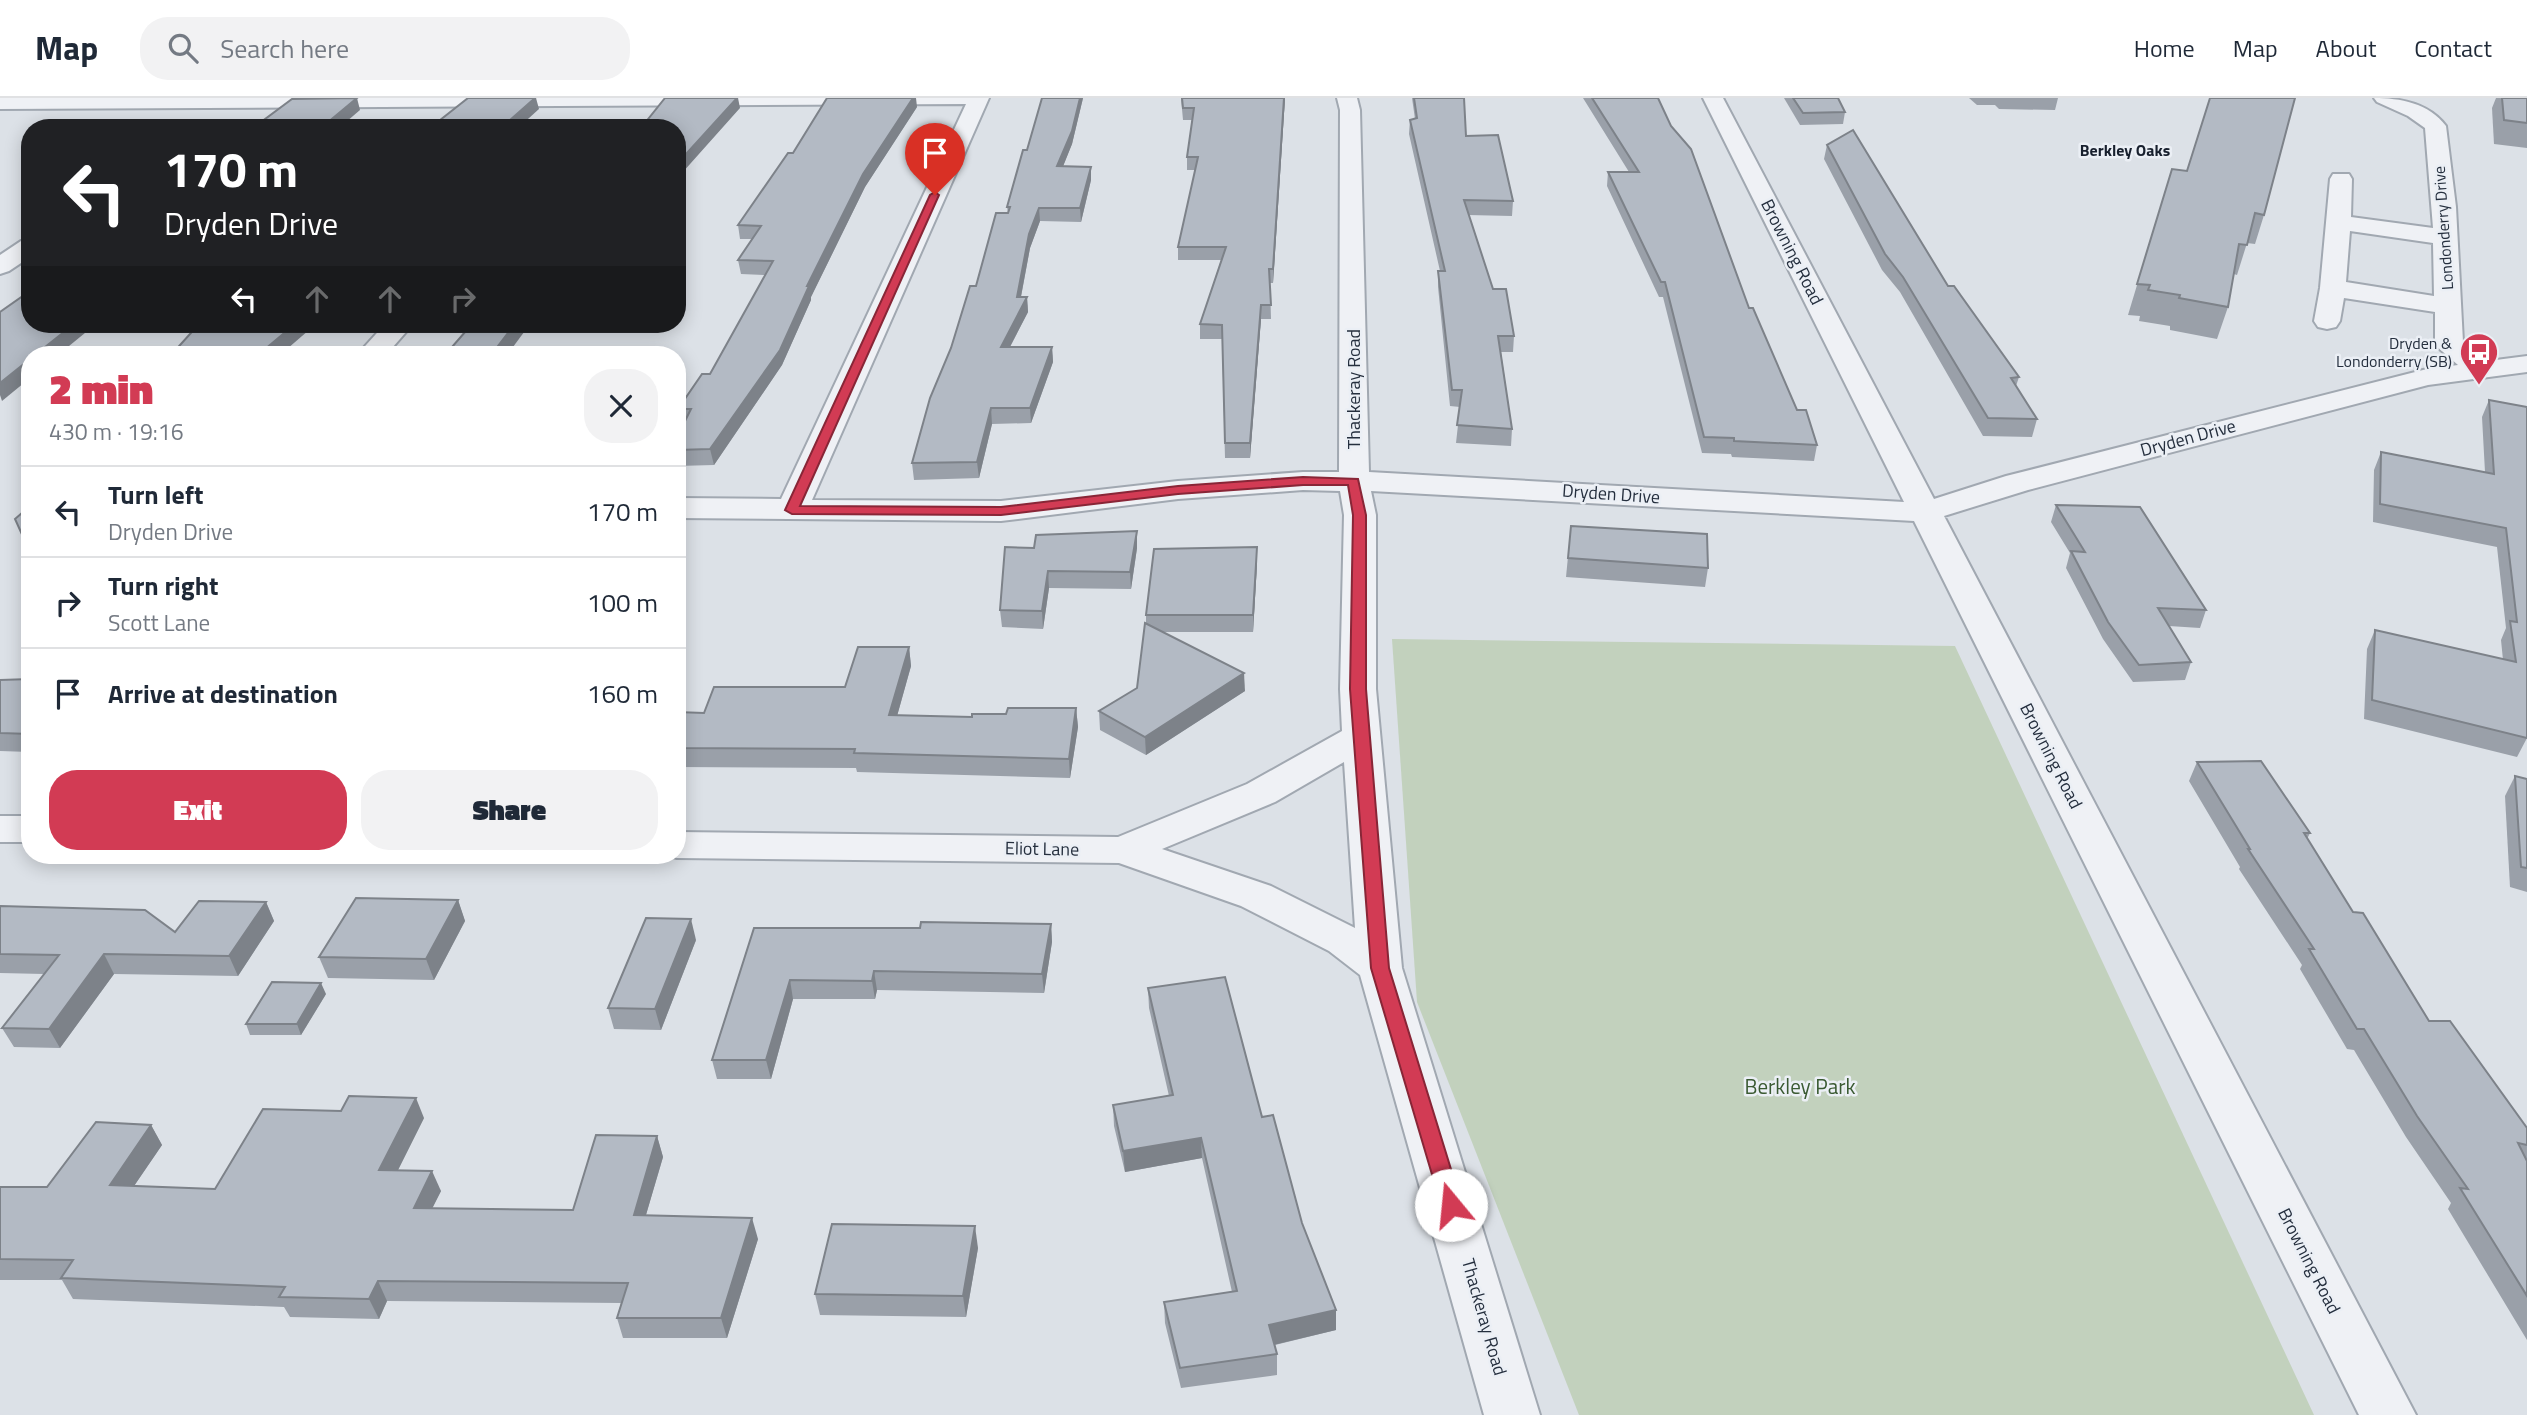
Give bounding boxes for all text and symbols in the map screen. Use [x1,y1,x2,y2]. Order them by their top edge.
search box [140,17,630,80]
text: Map [35,23,98,73]
icon: search [164,29,202,67]
text: Search here [220,29,349,68]
text: Home [2134,30,2195,66]
text: Map [2233,30,2278,66]
text: About [2316,30,2376,66]
text: Contact [2414,30,2492,66]
pin [905,123,965,195]
text: 170 m [164,131,298,206]
icon: arrive [916,134,954,172]
district label: Berkley Oaks [2080,138,2170,162]
icon: left [49,147,140,238]
street label: Londonderry Drive [2427,165,2459,291]
street label: Browning Road [1754,194,1831,309]
text: Dryden Drive [164,199,338,247]
icon: left [225,280,263,318]
icon: ahead [298,280,336,318]
icon: ahead [371,280,409,318]
icon: right [444,280,482,318]
street label: Thackeray Road [1340,329,1367,449]
place label: Dryden & Londonderry (SB) [2336,331,2452,373]
bus stop icon: Dryden & Londonderry (SB) [2458,331,2500,386]
text: 2 min [49,356,153,420]
button: close [584,369,658,443]
street label: Dryden Drive [2137,412,2239,463]
text: 430 m · 19:16 [49,414,184,449]
text: Turn left [108,475,203,514]
street label: Dryden Drive [1561,477,1661,510]
text: 170 m [587,492,658,531]
icon: left [49,493,87,531]
text: Dryden Drive [108,514,233,549]
text: Turn right [108,566,219,605]
text: 100 m [587,583,658,622]
icon: right [49,584,87,622]
text: Scott Lane [108,605,210,640]
text: Arrive at destination [108,674,338,713]
text: 160 m [587,674,658,713]
icon: arrive [49,675,87,713]
street label: Browning Road [2013,698,2090,813]
button: Exit [49,770,347,850]
button: Share [361,770,658,850]
street label: Eliot Lane [1005,834,1079,863]
park label: Berkley Park [1744,1070,1856,1102]
position arrow [1414,1168,1488,1242]
street label: Browning Road [2271,1203,2348,1318]
street label: Thackeray Road [1455,1255,1514,1378]

